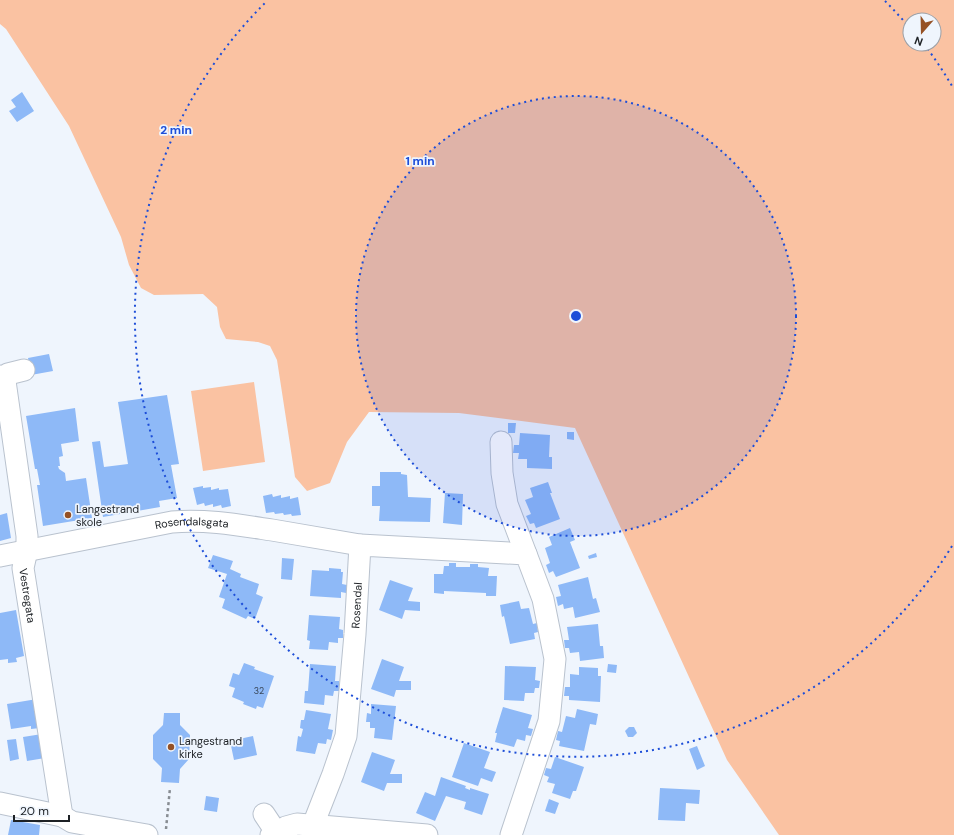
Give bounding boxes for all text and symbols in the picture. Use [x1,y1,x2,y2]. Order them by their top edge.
north arrow [902,12,942,52]
text: N [912,33,925,49]
text: 2 min [160,122,192,138]
text: 1 min [405,153,435,169]
centre of rings [569,309,583,323]
place label: Langestrand skole [76,502,139,529]
marker: Langestrand skole [63,510,73,520]
street label: Rosendalsgata [154,514,229,532]
street label: Vestregata [16,567,39,624]
street label: Rosendal [348,582,365,629]
house number: 32 [254,685,264,697]
place label: Langestrand kirke [179,734,242,761]
marker: Langestrand kirke [166,742,176,752]
scale bar [14,797,69,823]
text: 20 m [20,803,49,819]

